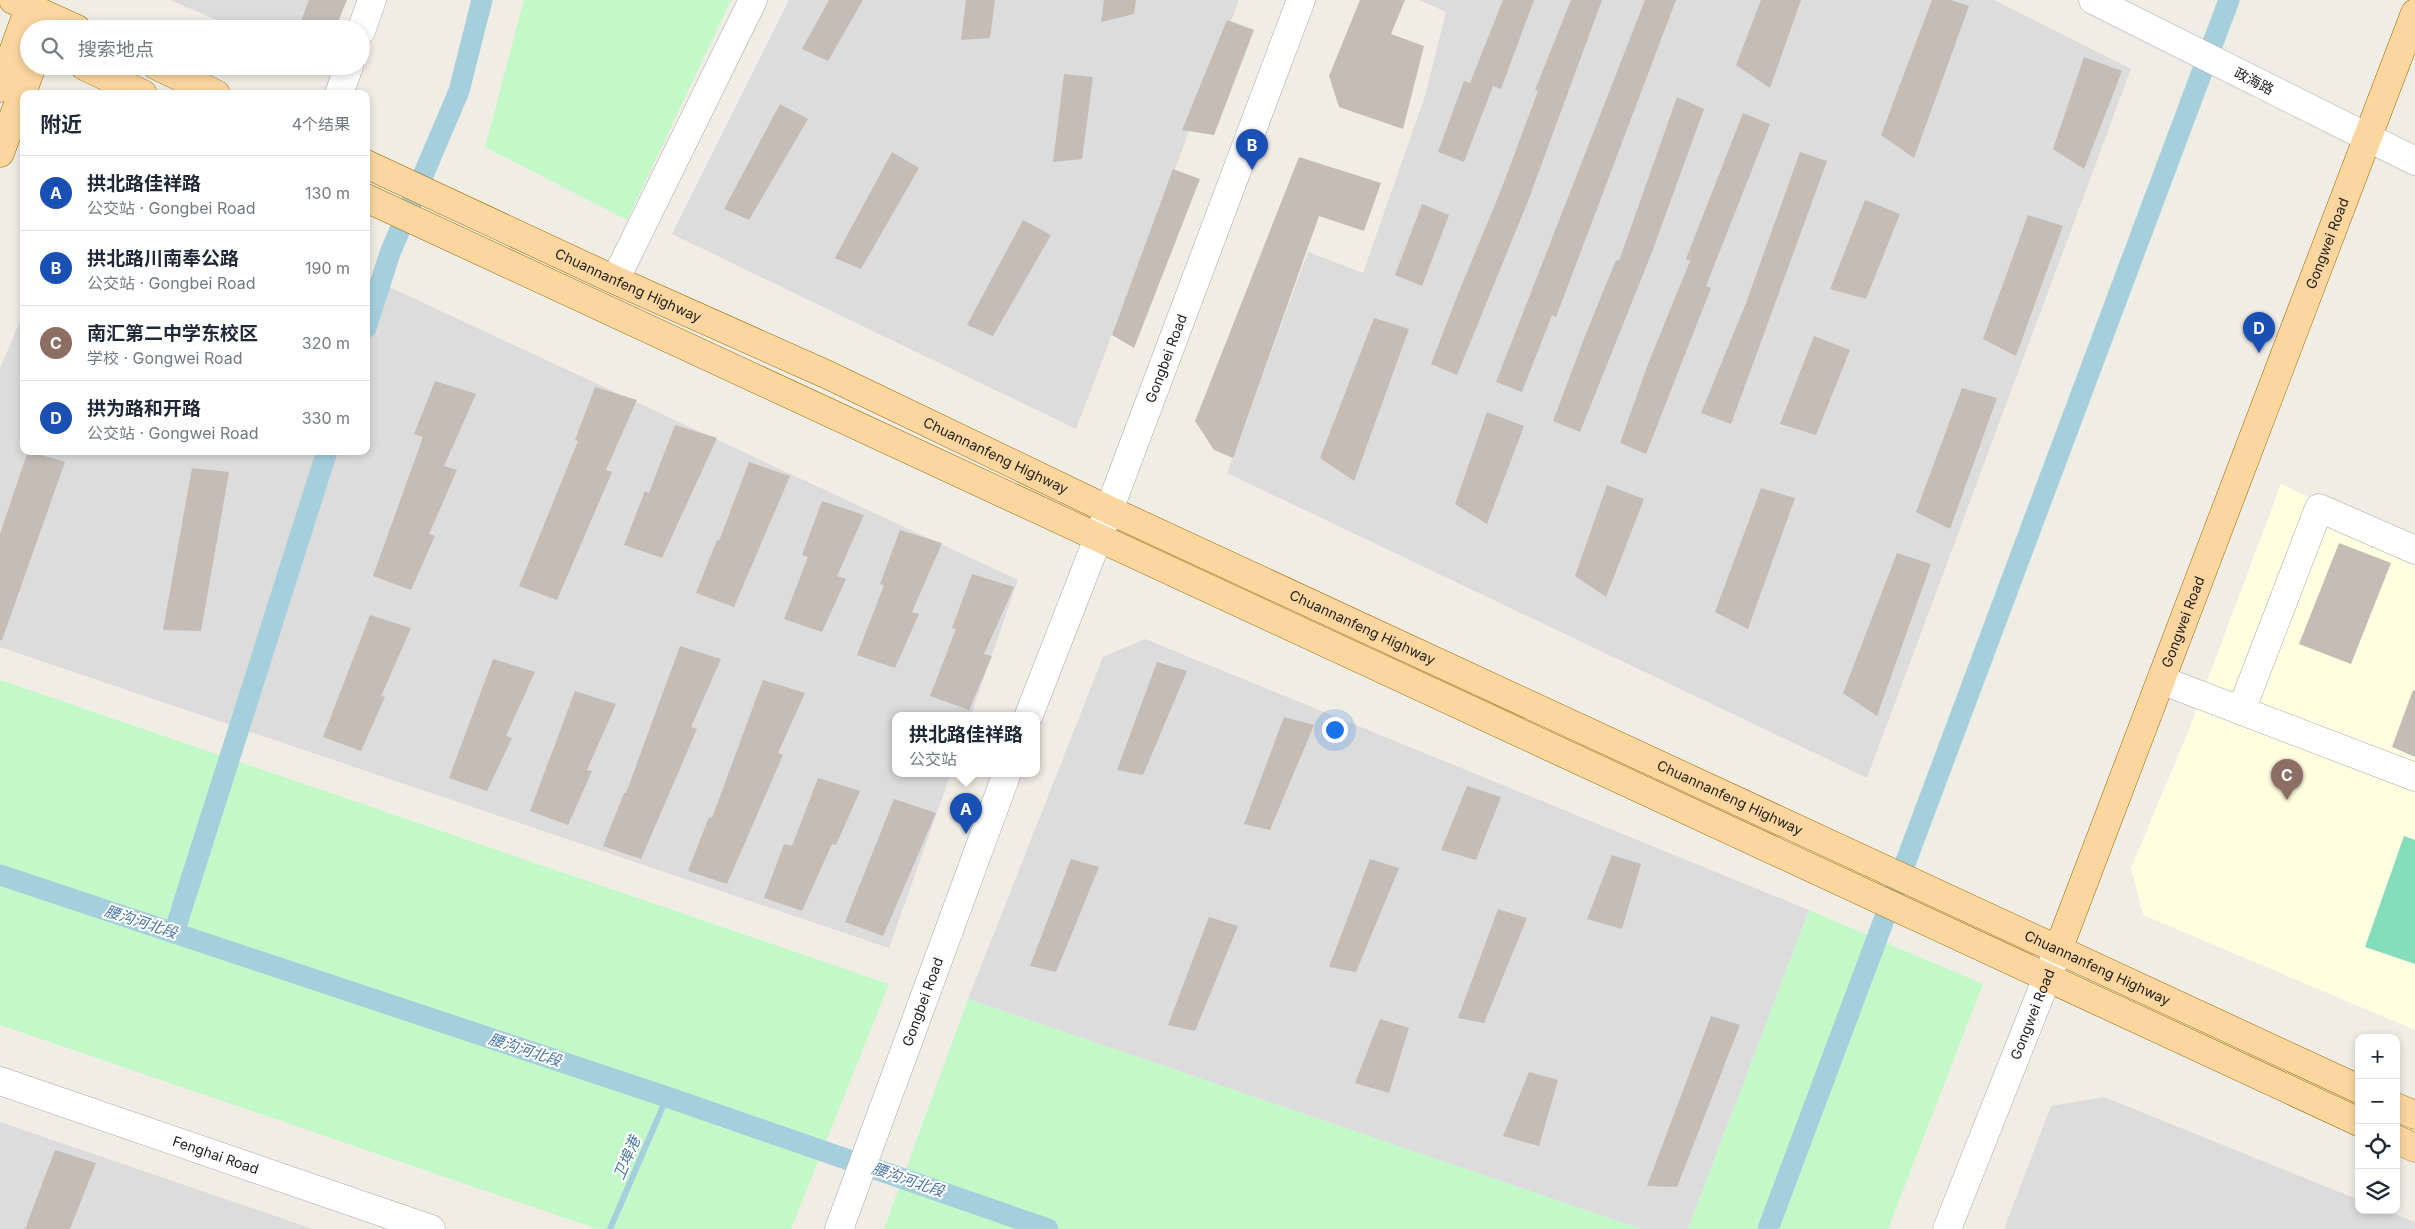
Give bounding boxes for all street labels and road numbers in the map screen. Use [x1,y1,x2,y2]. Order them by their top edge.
street label: 政海路 [2232,63,2277,98]
street label: Gongwei Road [2302,195,2352,291]
street label: Chuannanfeng Highway [553,244,704,326]
street label: Gongbei Road [1141,311,1190,405]
street label: Chuannanfeng Highway [921,413,1071,497]
street label: Gongwei Road [2157,574,2208,670]
street label: Chuannanfeng Highway [1287,586,1438,668]
street label: Chuannanfeng Highway [1655,756,1806,838]
street label: Chuannanfeng Highway [2022,926,2173,1009]
street label: Gongbei Road [898,955,946,1049]
street label: Gongwei Road [2006,966,2058,1062]
street label: Fenghai Road [170,1132,261,1177]

